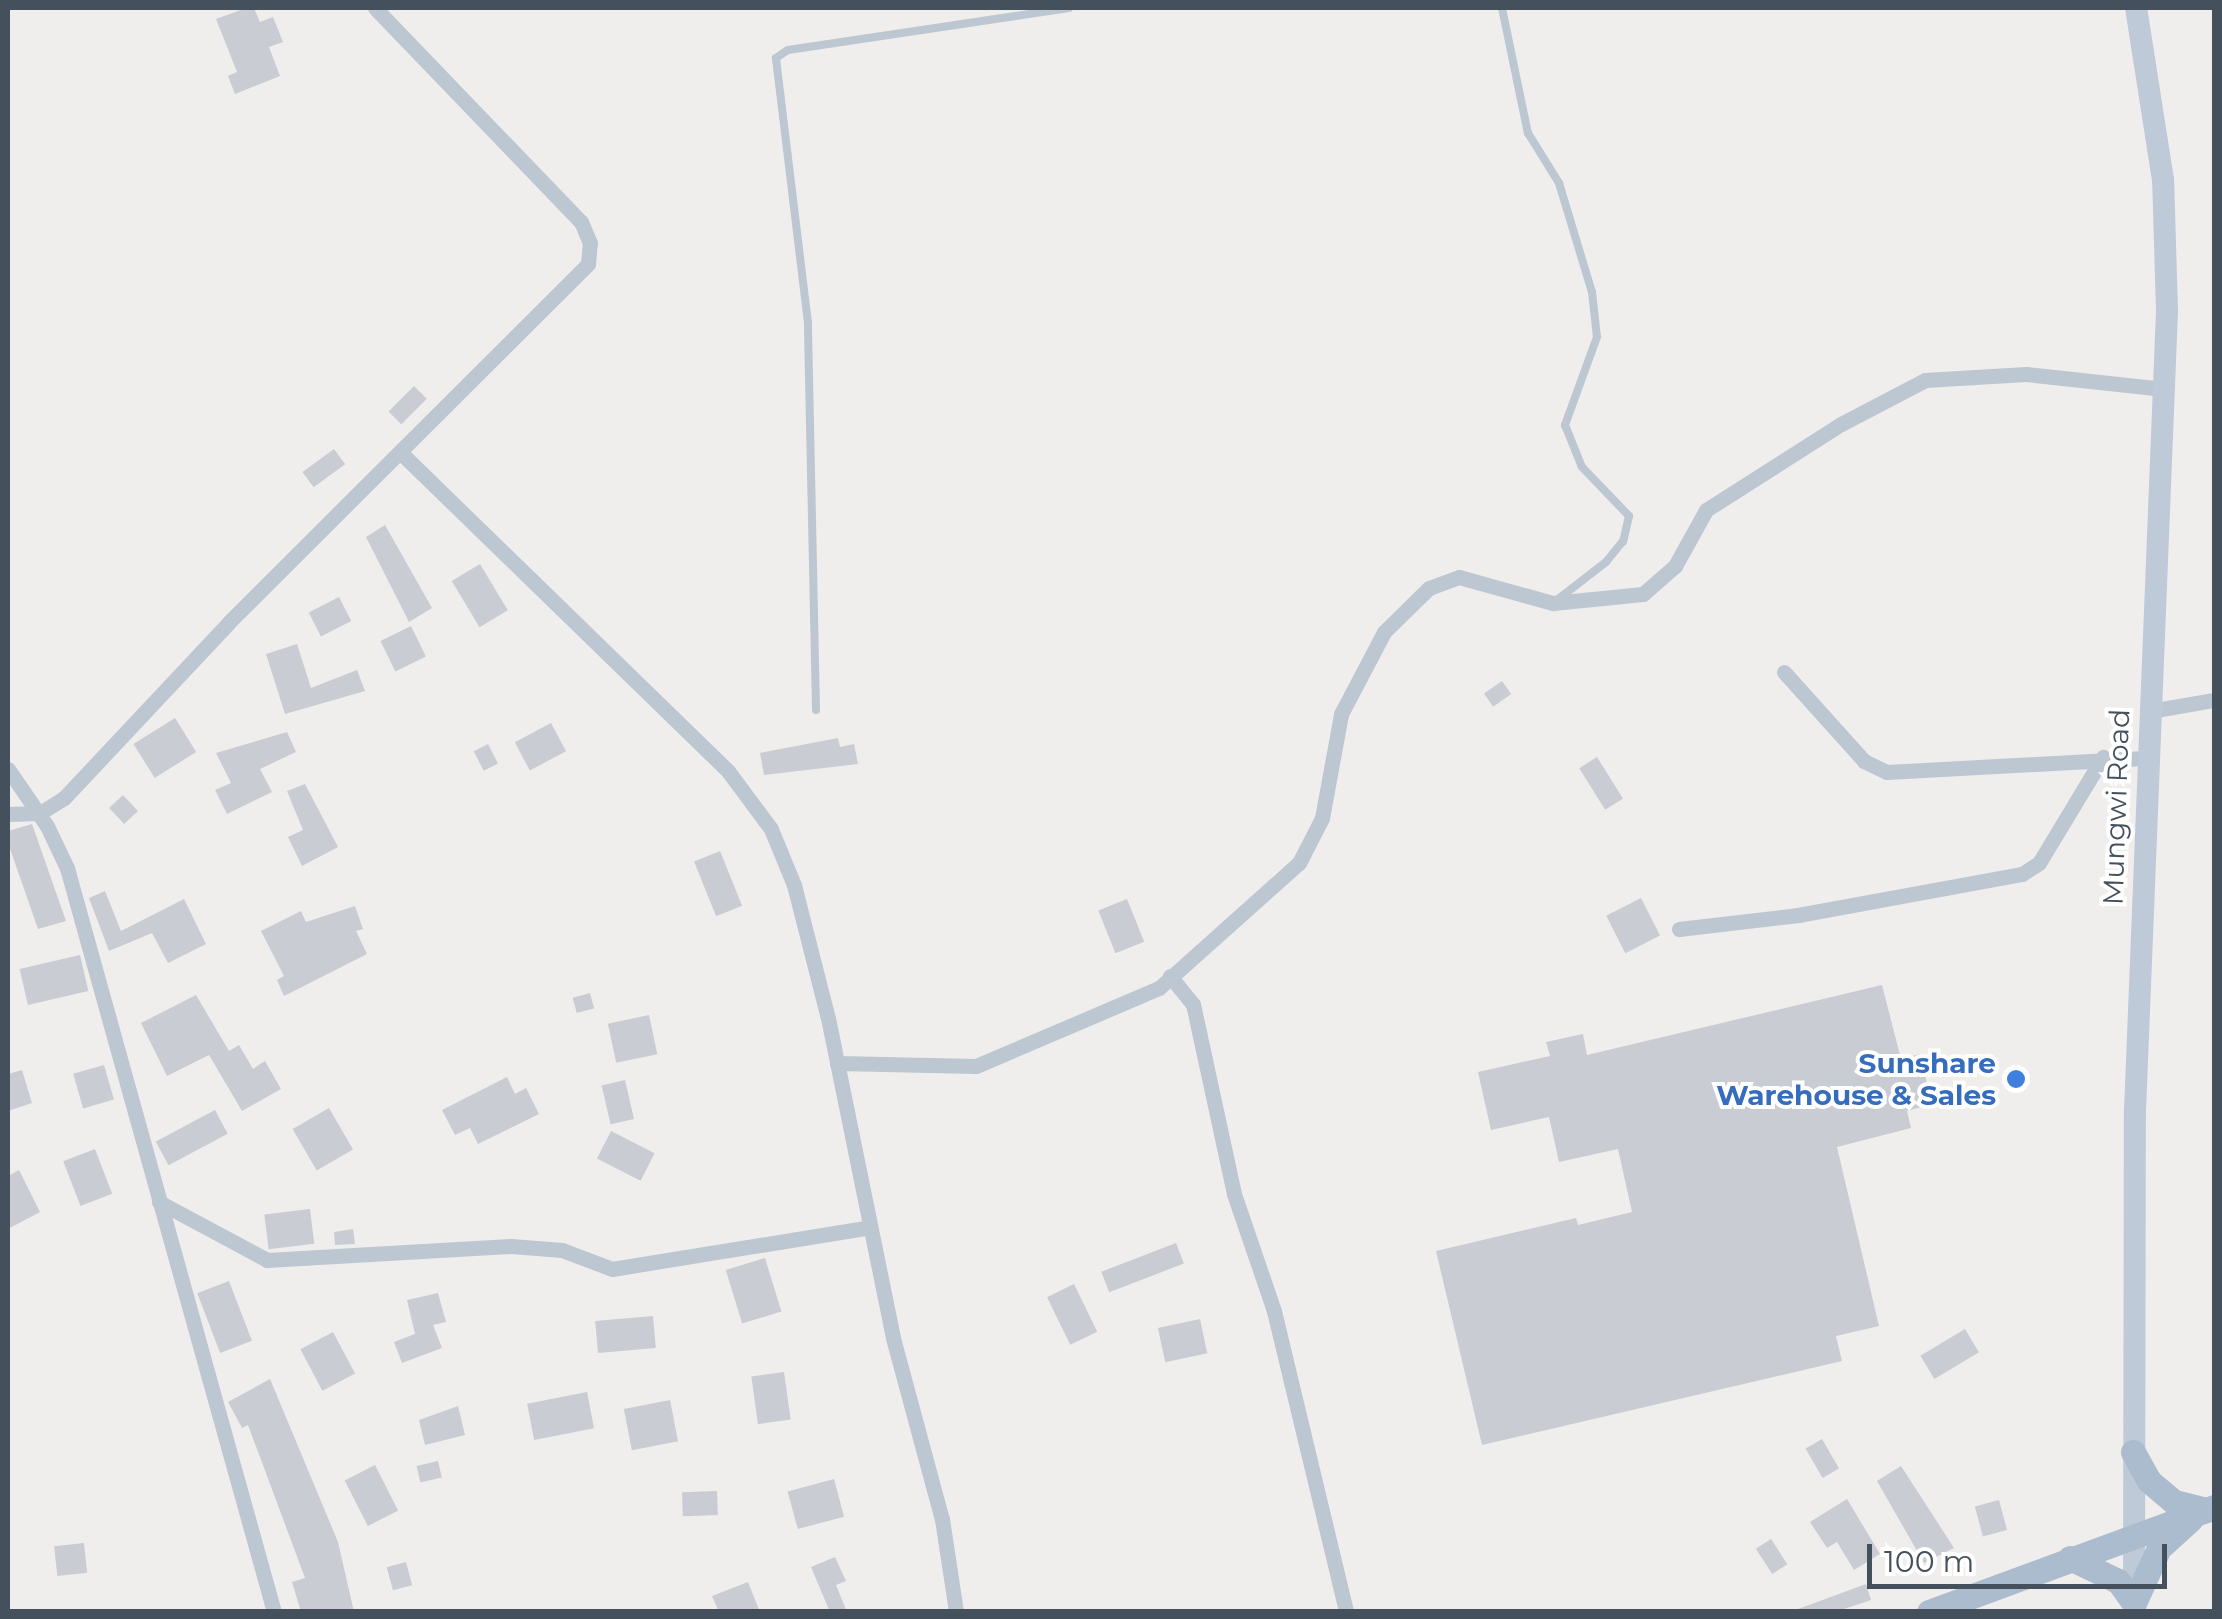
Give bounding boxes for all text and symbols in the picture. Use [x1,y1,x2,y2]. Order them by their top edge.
street label: Mungwi Road [2096,708,2136,906]
place label: Sunshare Warehouse & Sales [1716,1046,1996,1112]
marker: Sunshare Warehouse & Sales [2005,1068,2027,1090]
scale bar [1872,1524,2172,1586]
text: 100 m [1884,1543,1974,1580]

